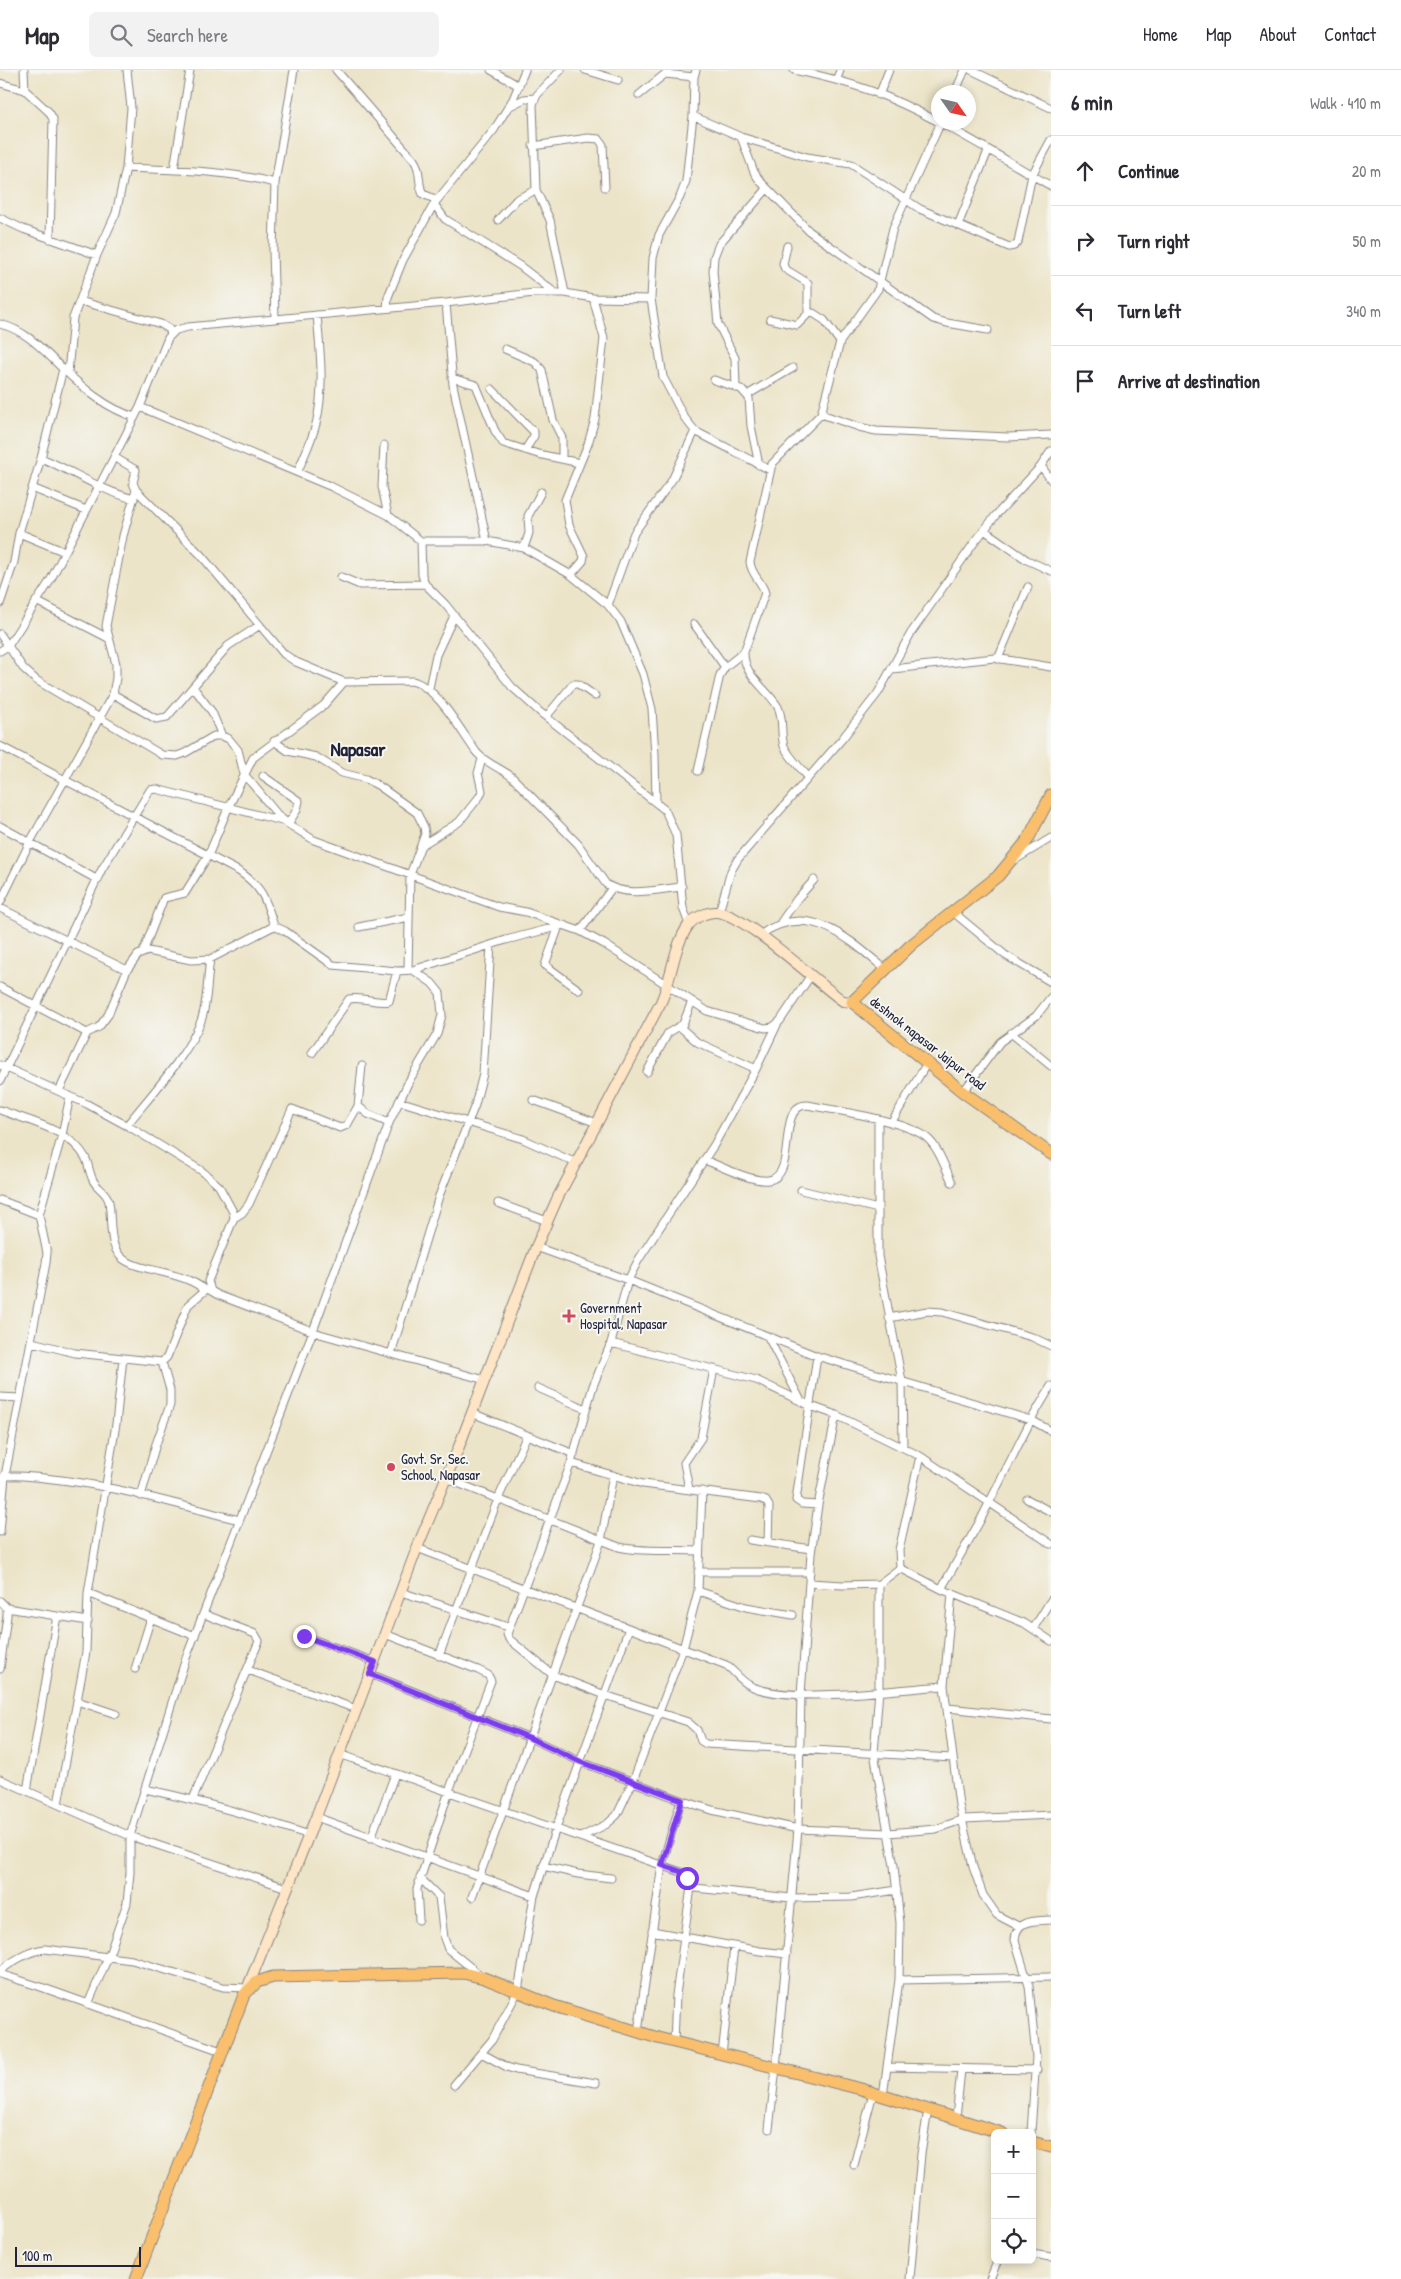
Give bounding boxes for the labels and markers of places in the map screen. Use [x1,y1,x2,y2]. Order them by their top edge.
place label: Government Hospital, Napasar [580,1298,668,1334]
marker: Government Hospital, Napasar [562,1309,576,1323]
place label: Govt. Sr. Sec. School, Napasar [401,1449,481,1485]
marker: Govt. Sr. Sec. School, Napasar [385,1461,397,1473]

